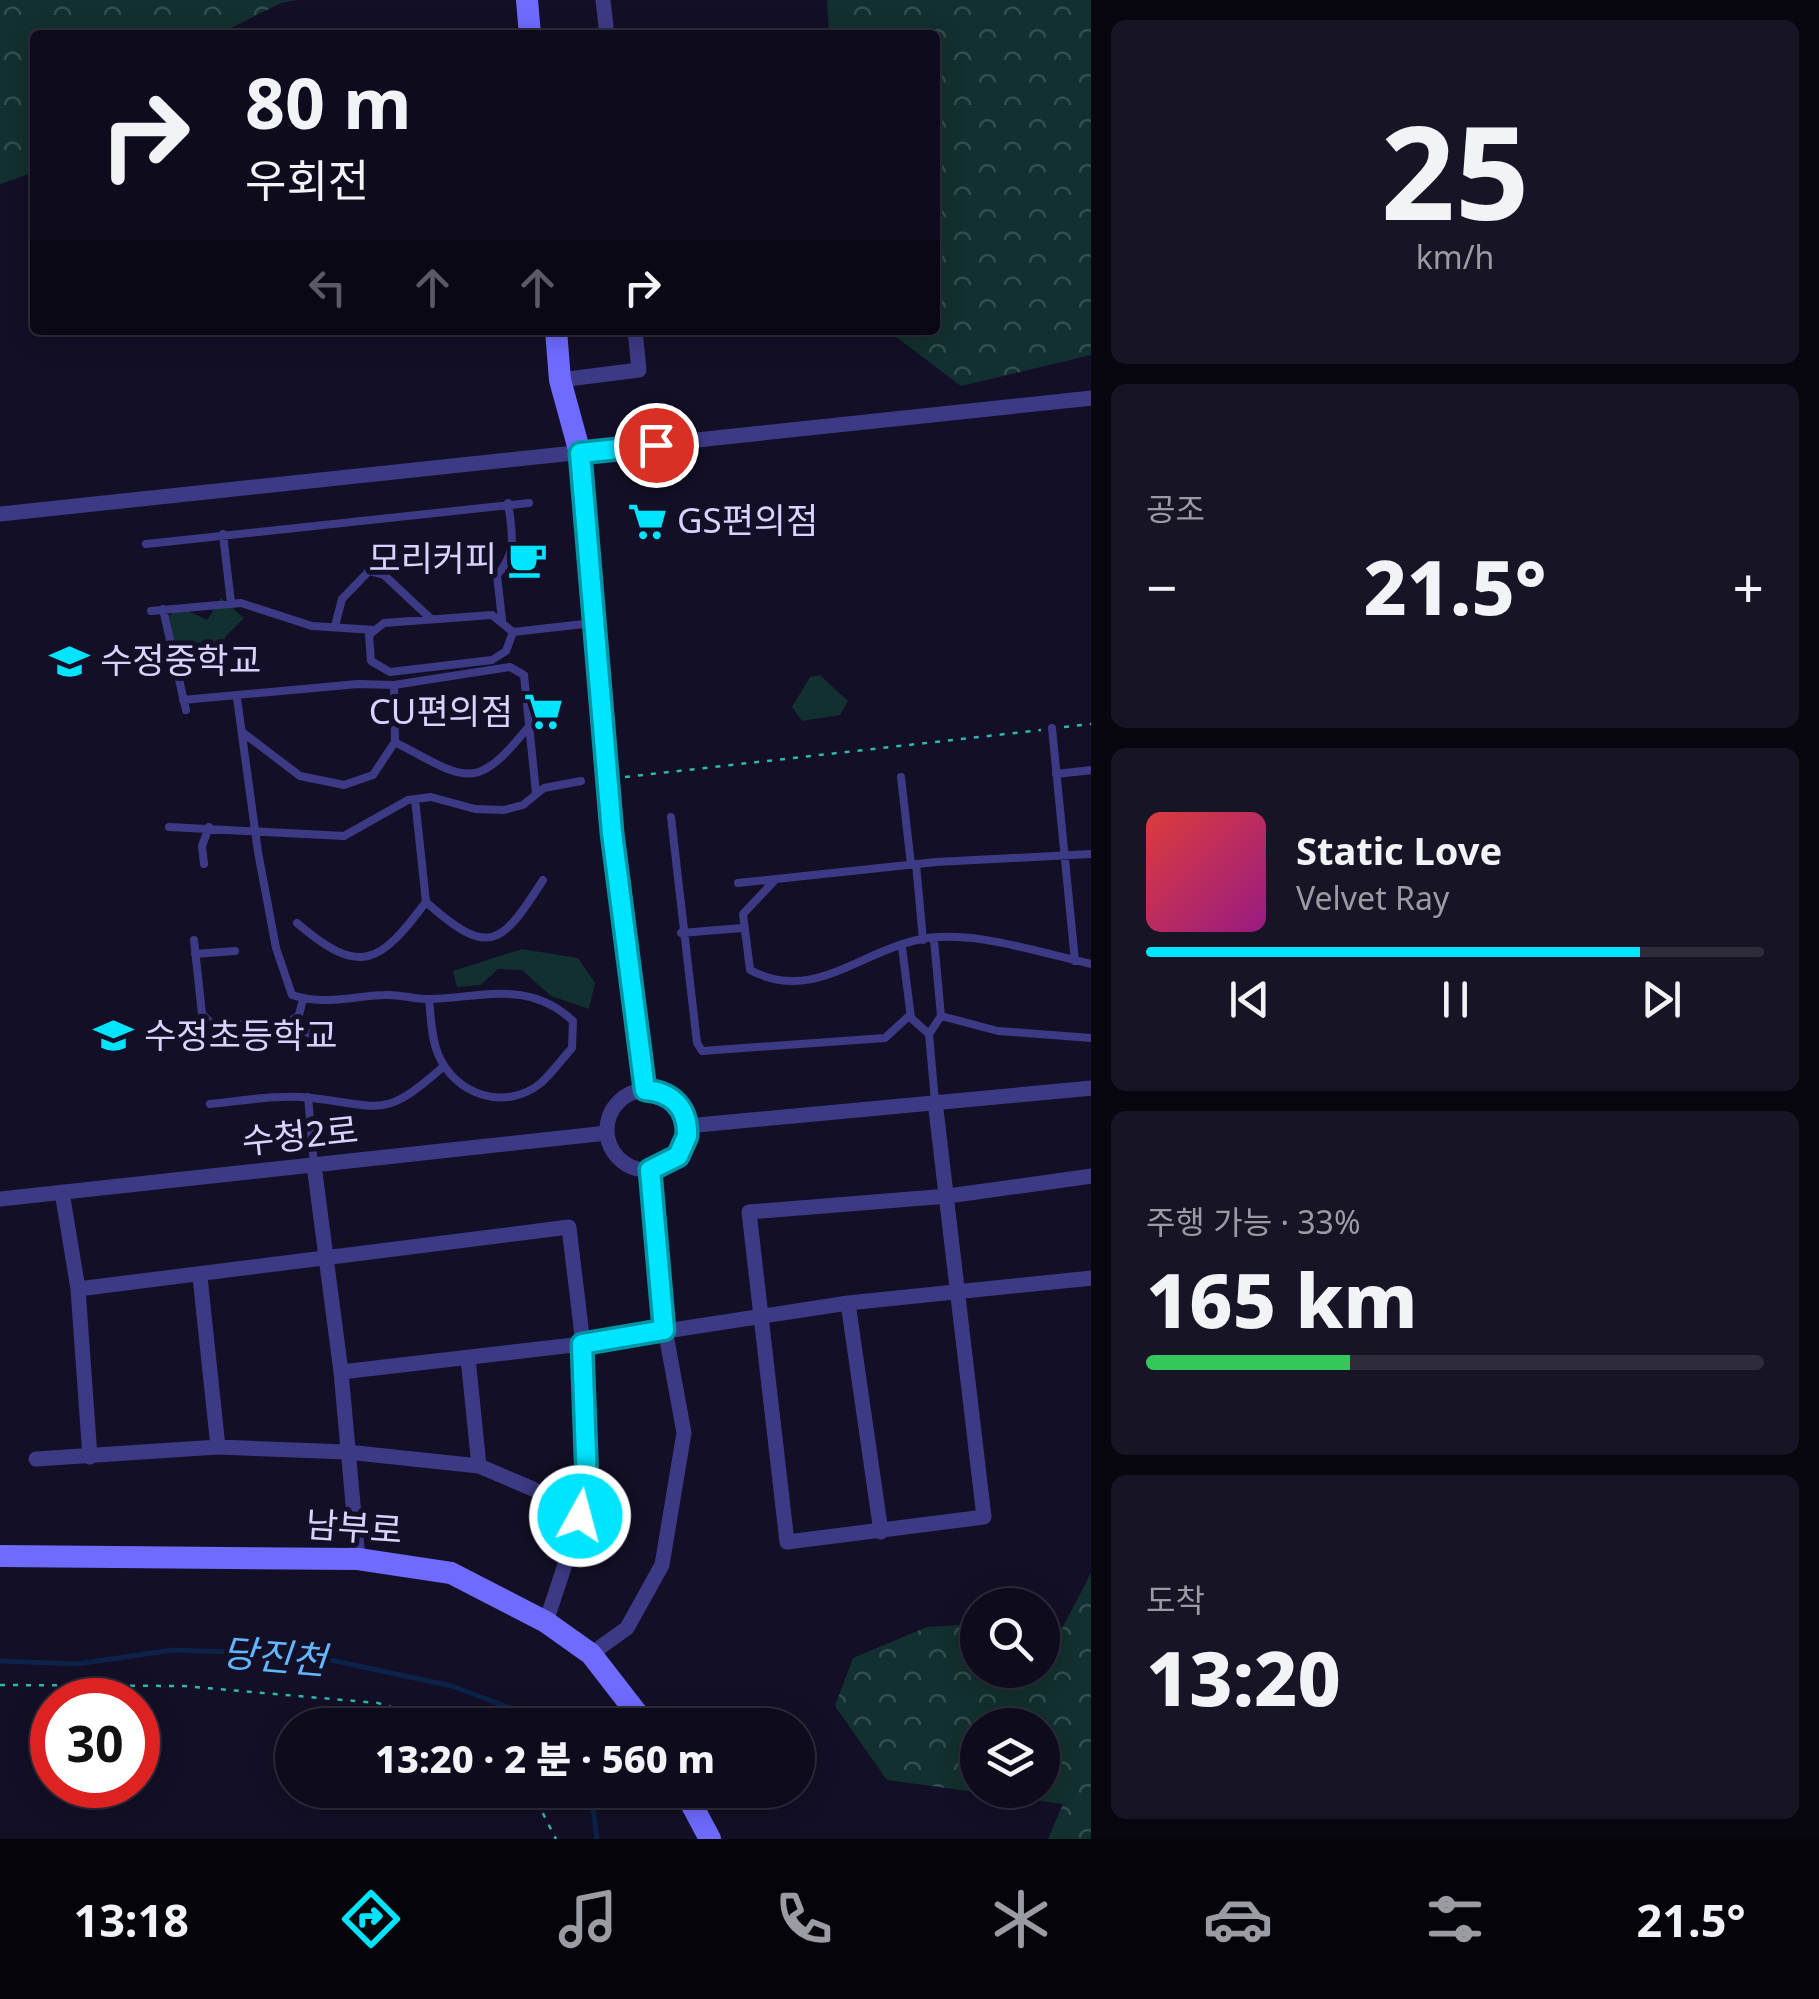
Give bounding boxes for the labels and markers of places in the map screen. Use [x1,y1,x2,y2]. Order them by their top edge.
pin [614,403,699,488]
place label: GS편의점 [677,496,818,543]
supermarket icon: GS편의점 [626,500,668,542]
place label: 모리커피 [368,534,497,581]
cafe icon: 모리커피 [506,538,548,580]
place label: 수정중학교 [100,636,261,683]
school or university icon: 수정중학교 [49,640,91,682]
place label: CU편의점 [369,687,513,734]
supermarket icon: CU편의점 [522,691,564,733]
place label: 수정초등학교 [144,1011,337,1058]
school or university icon: 수정초등학교 [93,1015,135,1057]

